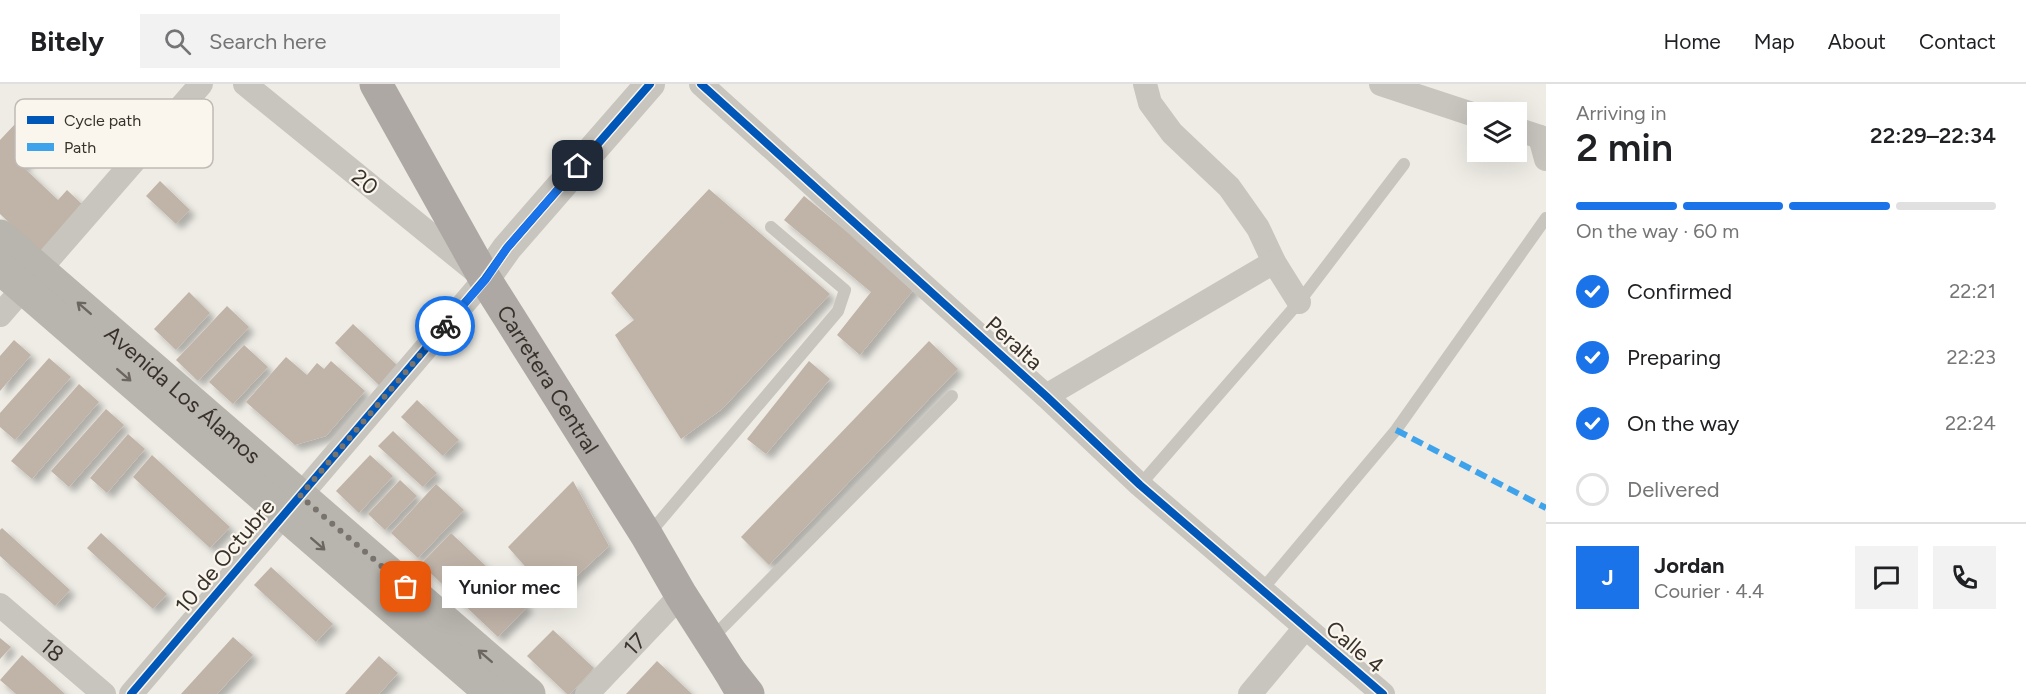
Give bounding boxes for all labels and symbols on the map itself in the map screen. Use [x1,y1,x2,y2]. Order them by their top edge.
legend [15,99,213,168]
text: Cycle path [64,111,141,130]
text: Path [64,138,96,157]
pin [552,140,603,191]
street label: 20 [346,163,384,201]
courier [415,296,475,356]
street label: Carretera Central [491,300,605,459]
one-way arrow [76,301,92,315]
street label: Peralta [980,310,1048,376]
street label: Avenida Los Álamos [99,320,266,469]
one-way arrow [116,368,131,382]
street label: 10 de Octubre [169,493,281,619]
one-way arrow [310,537,325,551]
pin [380,561,431,612]
callout: Yunior mec [442,566,577,608]
street label: Calle 4 [1320,615,1390,679]
street label: 17 [618,627,652,661]
street label: 18 [35,632,70,667]
one-way arrow [477,649,492,663]

